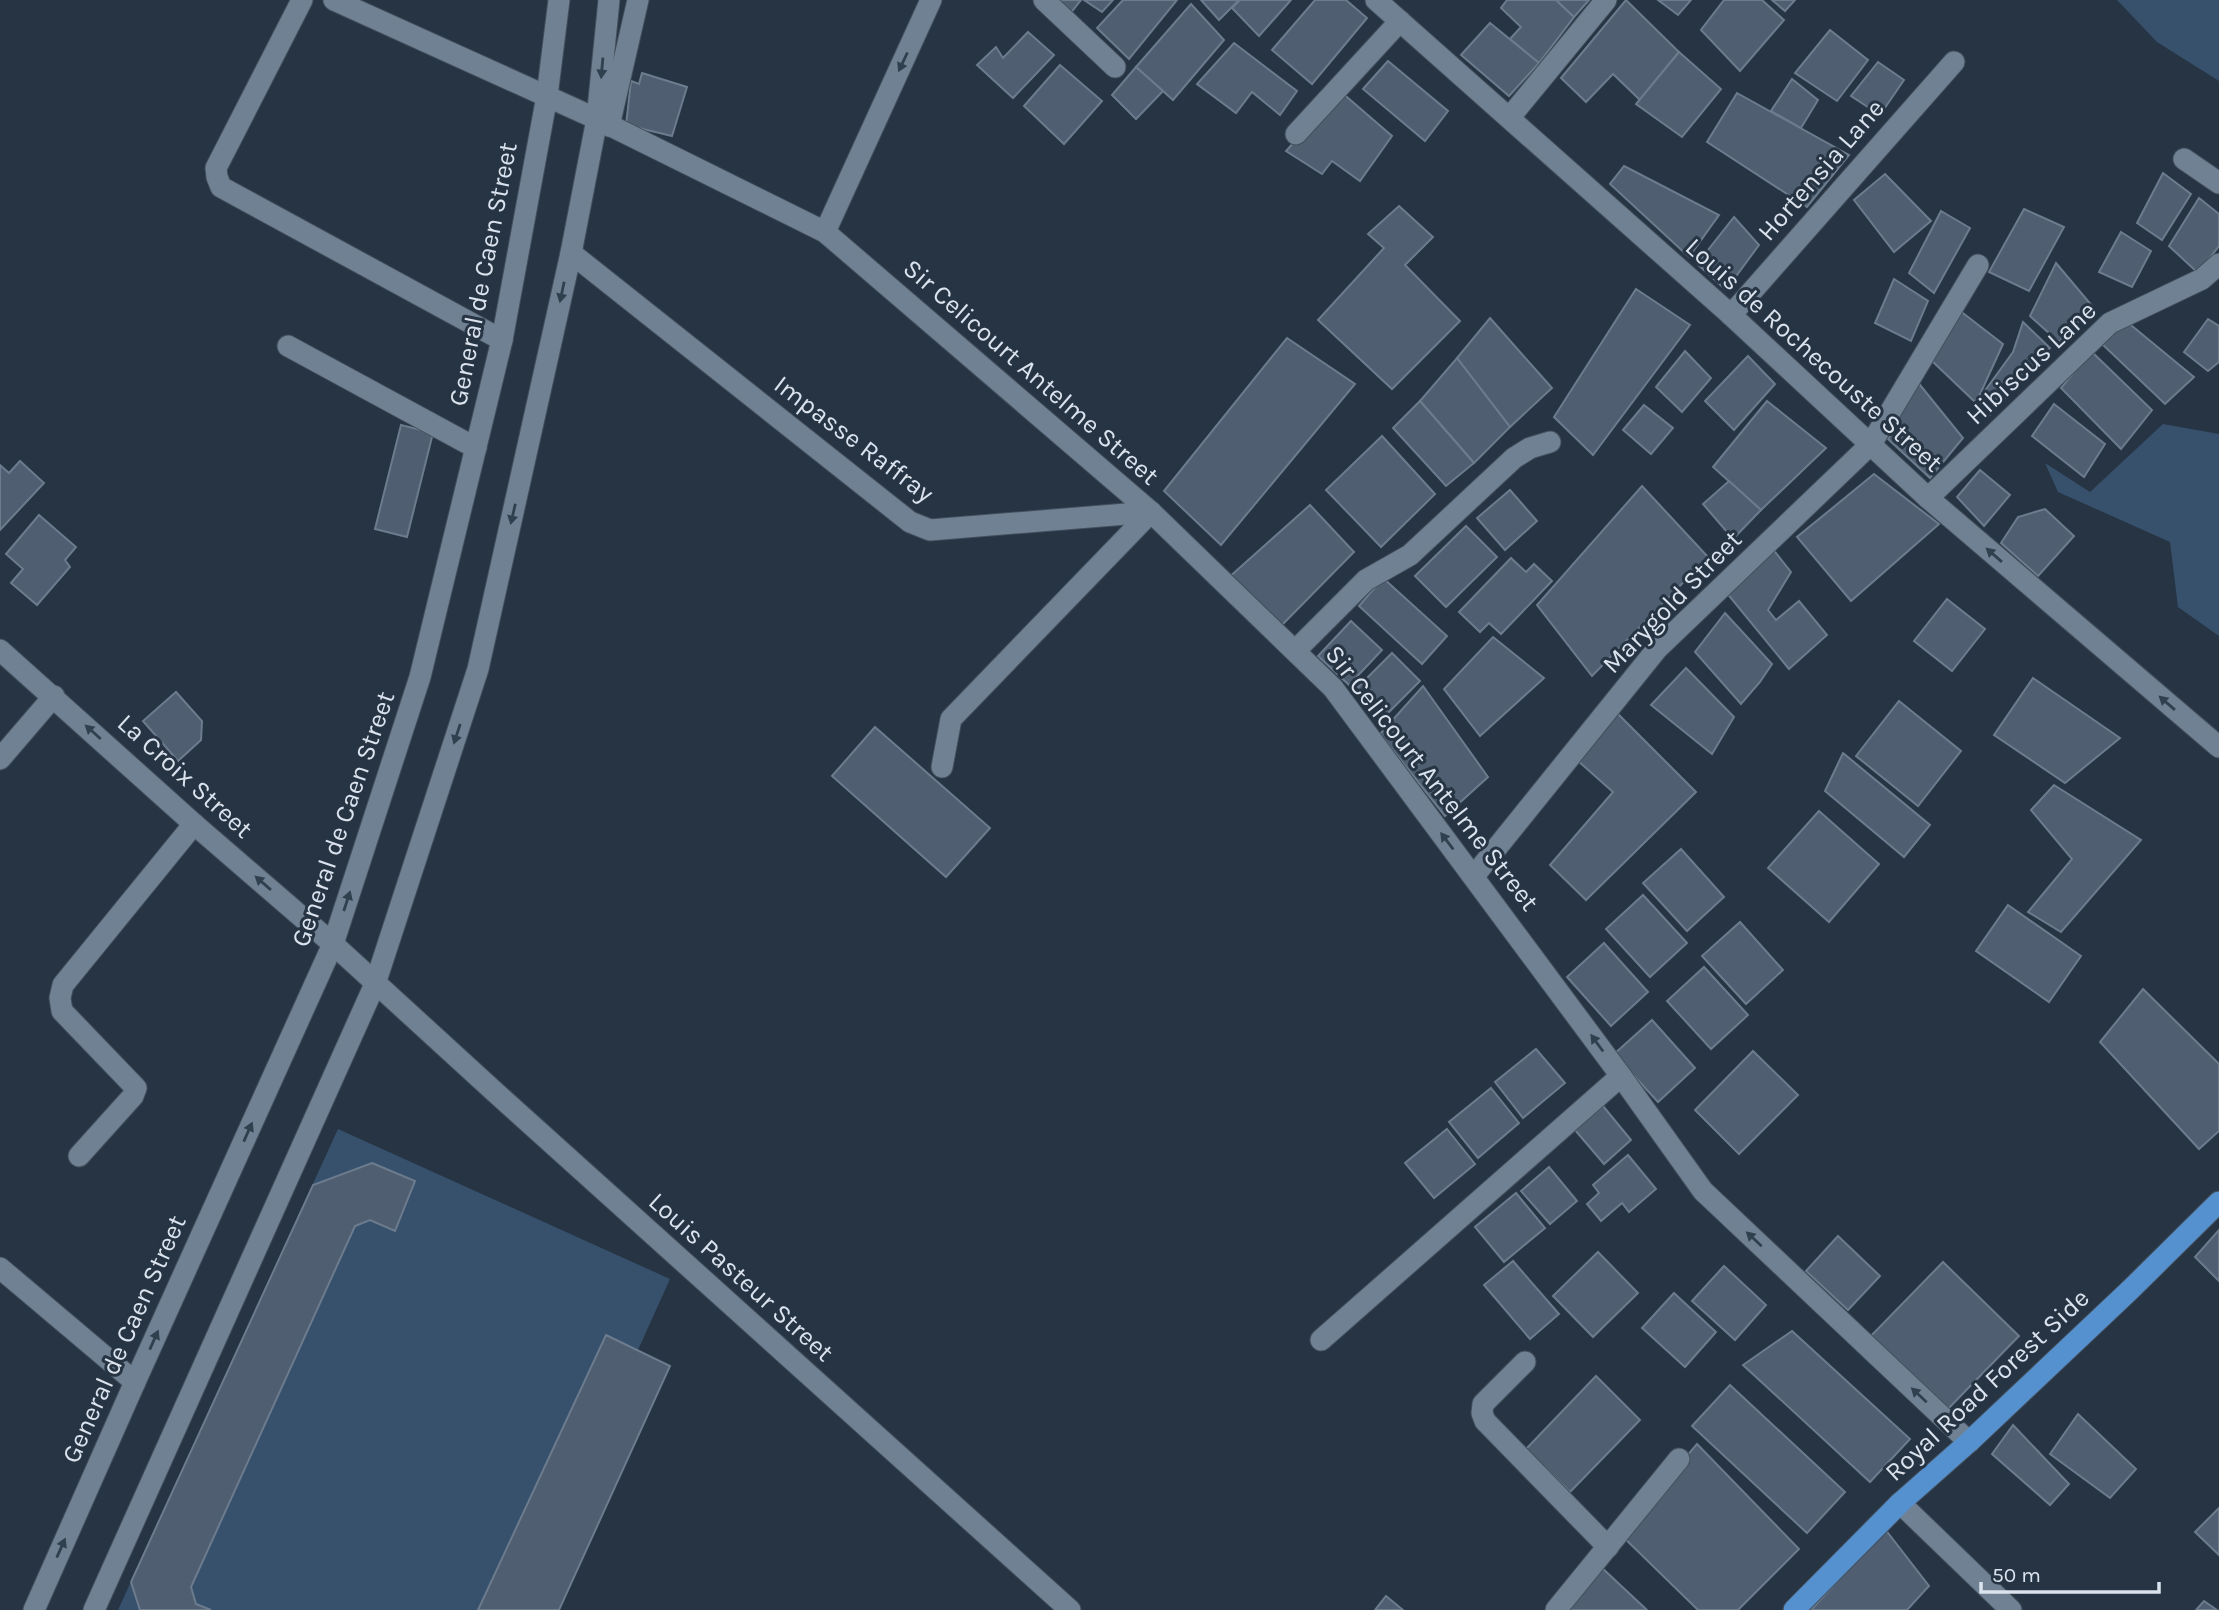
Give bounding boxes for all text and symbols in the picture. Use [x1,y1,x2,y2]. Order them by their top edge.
one-way arrow [897,52,909,72]
one-way arrow [596,57,607,79]
street label: Hortensia Lane [1751,93,1891,247]
street label: General de Caen Street [442,139,524,409]
street label: Louis de Rochecouste Street [1679,231,1949,479]
street label: Sir Celicourt Antelme Street [897,253,1165,492]
one-way arrow [556,281,567,303]
street label: Hibiscus Lane [1960,295,2102,431]
street label: Impasse Raffray [768,369,940,509]
one-way arrow [507,503,518,525]
street label: Marygold Street [1596,524,1748,680]
one-way arrow [1986,548,2003,563]
street label: Sir Celicourt Antelme Street [1319,639,1545,917]
street label: General de Caen Street [285,687,401,951]
one-way arrow [2158,695,2176,710]
street label: La Croix Street [111,707,259,845]
one-way arrow [84,724,102,740]
one-way arrow [451,724,462,745]
one-way arrow [1440,832,1455,850]
one-way arrow [254,875,272,891]
one-way arrow [342,890,353,911]
one-way arrow [1591,1034,1605,1052]
one-way arrow [243,1122,254,1143]
street label: Louis Pasteur Street [642,1186,840,1368]
street label: General de Caen Street [55,1210,193,1468]
one-way arrow [1746,1232,1763,1248]
street label: Royal Road Forest Side [1879,1282,2095,1488]
one-way arrow [149,1329,160,1350]
one-way arrow [1911,1388,1928,1404]
one-way arrow [56,1537,67,1558]
scale bar [1981,1550,2160,1594]
text: 50 m [1992,1563,2041,1587]

